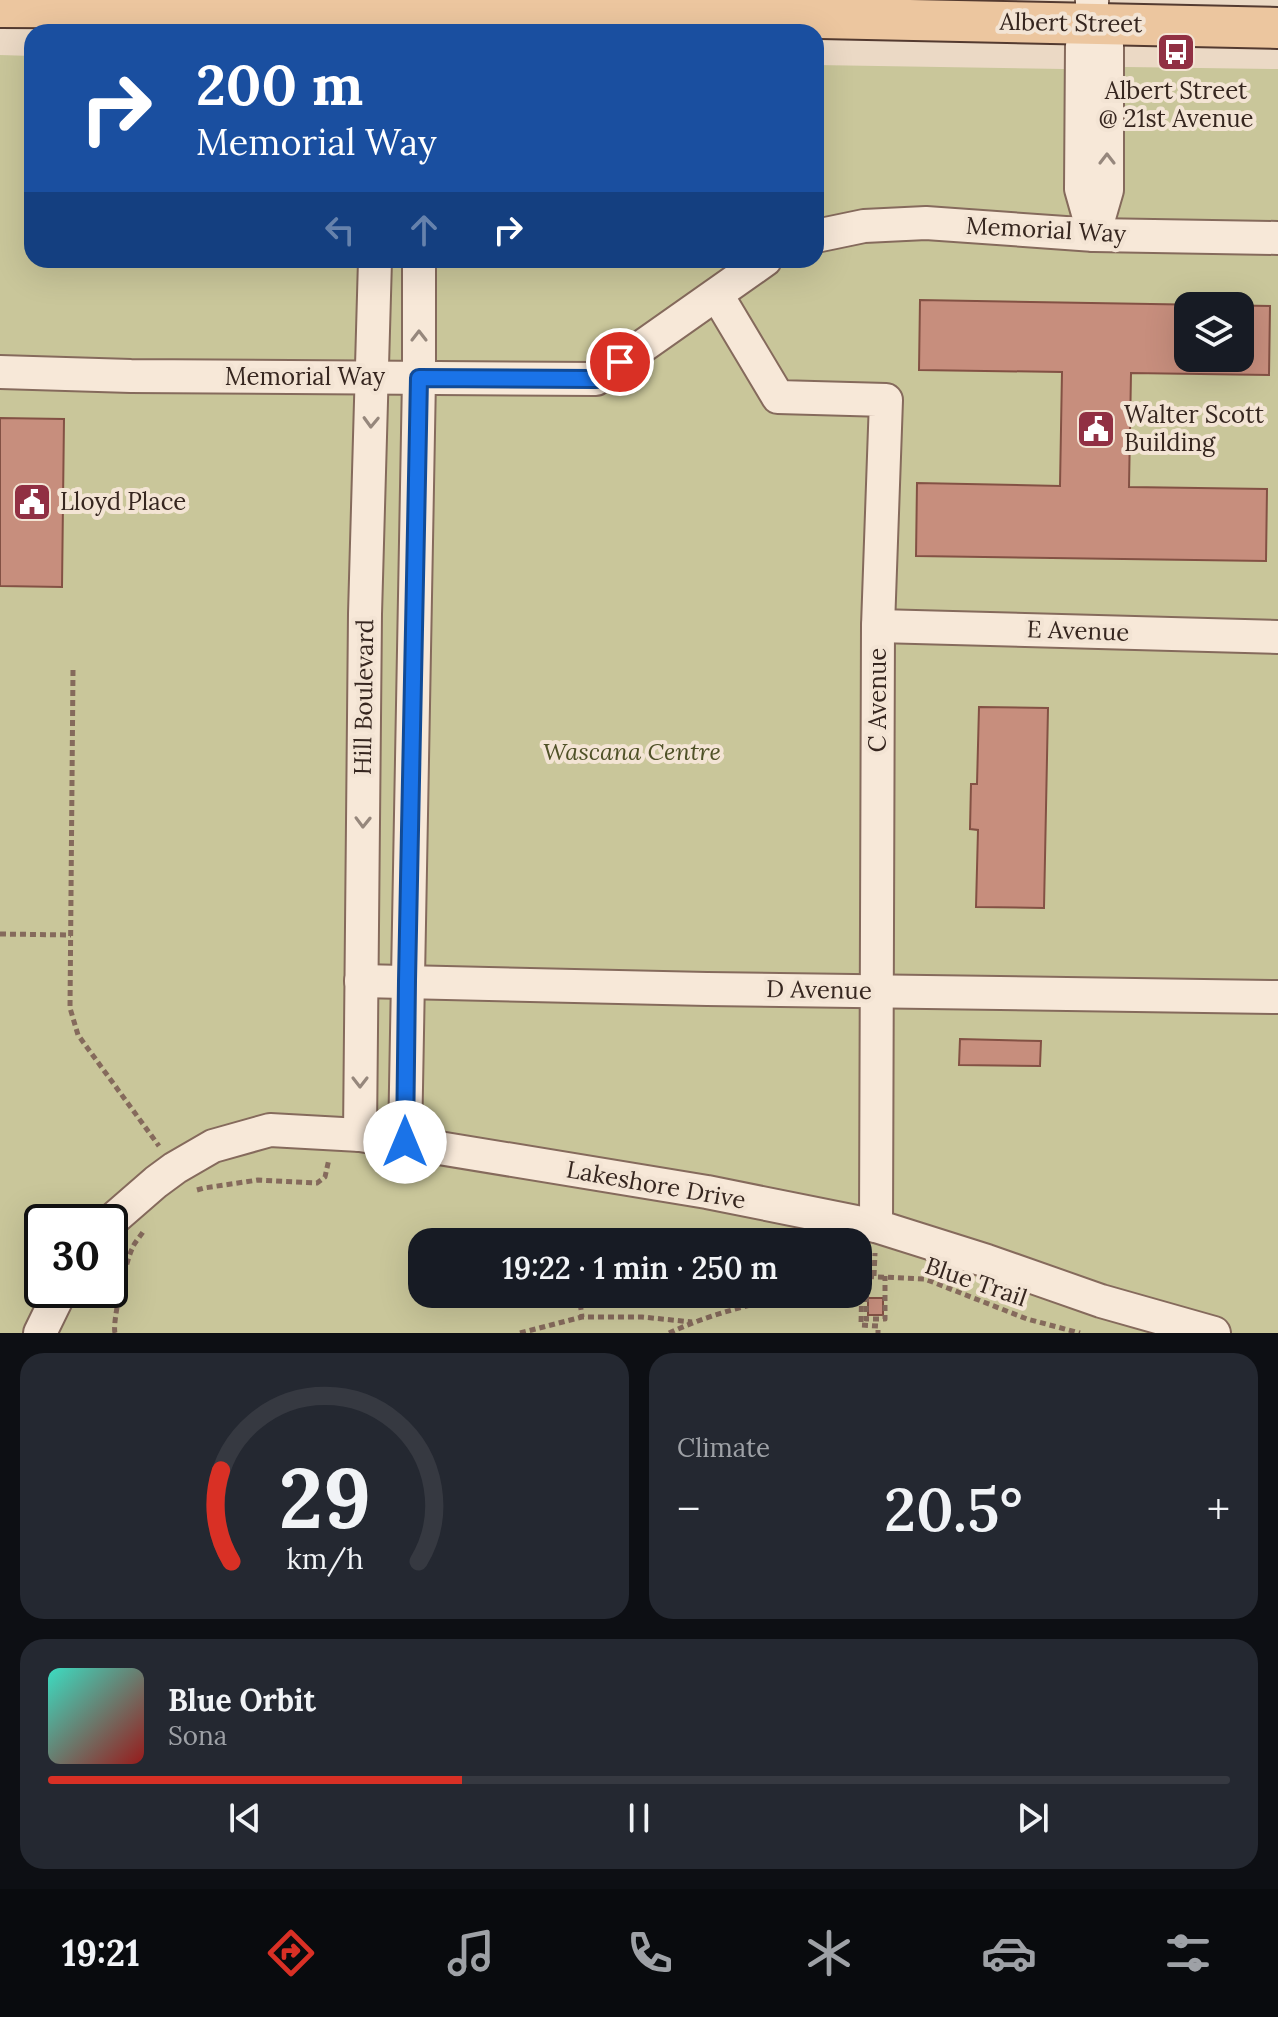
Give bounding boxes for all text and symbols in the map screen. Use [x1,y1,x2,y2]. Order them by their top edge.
street label: Albert Street [998,6,1143,39]
bus stop icon: Albert Street @ 21st Avenue [1155,31,1197,73]
text: 200 m [196,49,363,120]
icon: right [64,56,168,160]
place label: Albert Street @ 21st Avenue [1098,75,1254,134]
text: Memorial Way [196,119,437,165]
one-way arrow [1098,152,1116,165]
icon: left [318,208,362,252]
icon: ahead [402,208,446,252]
icon: right [486,208,530,252]
street label: Memorial Way [965,210,1127,249]
map controls [1174,292,1254,372]
button: layers [1174,292,1254,372]
pin [586,328,654,396]
one-way arrow [410,329,428,342]
icon: arrive [598,340,642,384]
street label: Memorial Way [225,361,386,392]
place label: Walter Scott Building [1124,399,1265,458]
public building icon: Walter Scott Building [1075,408,1117,450]
one-way arrow [362,416,379,429]
public building icon: Lloyd Place [11,481,53,523]
place label: Lloyd Place [60,486,186,517]
street label: E Avenue [1026,613,1130,648]
street label: Hill Boulevard [347,619,380,775]
street label: C Avenue [862,648,893,752]
park label: Wascana Centre [543,736,721,767]
one-way arrow [354,816,371,829]
street label: D Avenue [766,973,872,1006]
one-way arrow [351,1076,369,1089]
position arrow [363,1100,447,1184]
street label: Lakeshore Drive [564,1153,748,1216]
speed limit sign: 30 [24,1204,128,1308]
text: 19:22 · 1 min · 250 m [502,1249,778,1287]
street label: Blue Trail [921,1250,1031,1313]
text: Climate [677,1431,770,1464]
text: 29 [278,1444,371,1551]
text: 20.5° [884,1471,1023,1547]
text: − [677,1481,700,1537]
text: + [1207,1481,1230,1537]
text: km/h [286,1540,363,1577]
text: Blue Orbit [168,1681,316,1719]
text: Sona [168,1719,227,1752]
icon: previous [223,1796,267,1840]
icon: pause [617,1796,661,1840]
icon: next [1011,1796,1055,1840]
icon: directions [263,1925,319,1981]
icon: music [443,1925,499,1981]
icon: phone [622,1925,678,1981]
icon: climate [801,1925,857,1981]
icon: car [981,1925,1037,1981]
icon: filters [1160,1925,1216,1981]
text: 19:21 [62,1930,140,1976]

